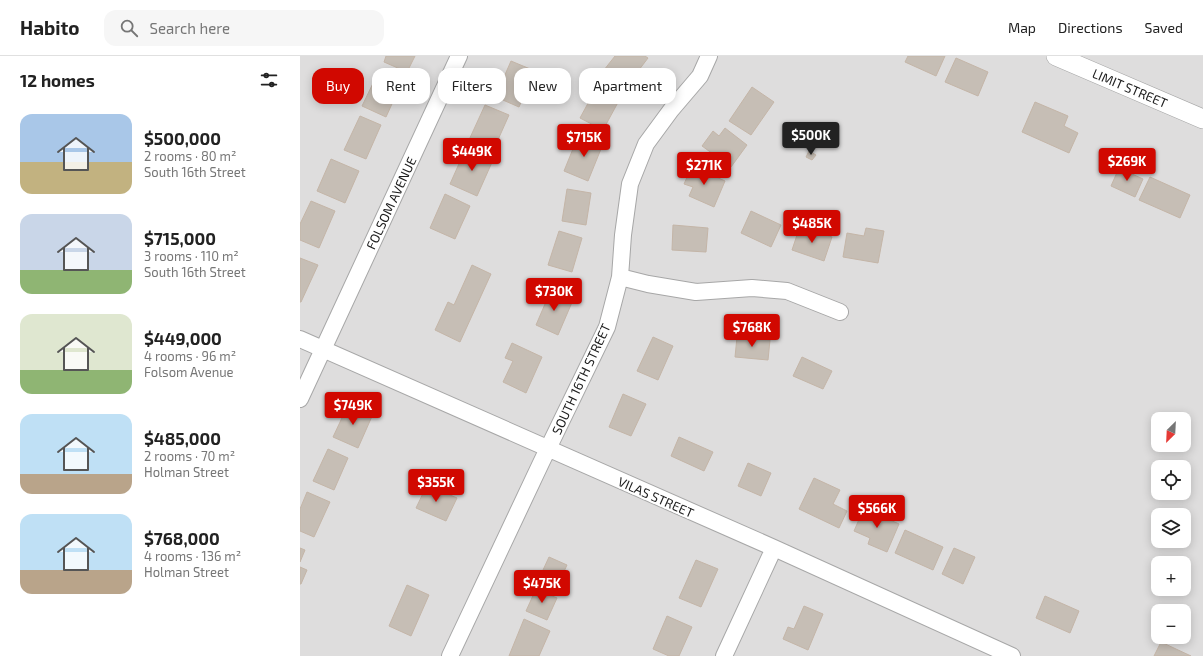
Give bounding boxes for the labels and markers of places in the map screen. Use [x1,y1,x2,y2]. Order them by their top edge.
pin: $500K [783,122,839,156]
pin: $715K [556,124,612,158]
pin: $449K [444,138,500,172]
pin: $269K [1099,148,1155,182]
pin: $271K [676,152,732,186]
pin: $485K [784,210,840,244]
pin: $730K [526,278,582,312]
pin: $768K [724,314,780,348]
pin: $749K [325,392,381,426]
pin: $355K [408,469,464,503]
pin: $566K [849,495,905,529]
pin: $475K [514,570,570,604]

